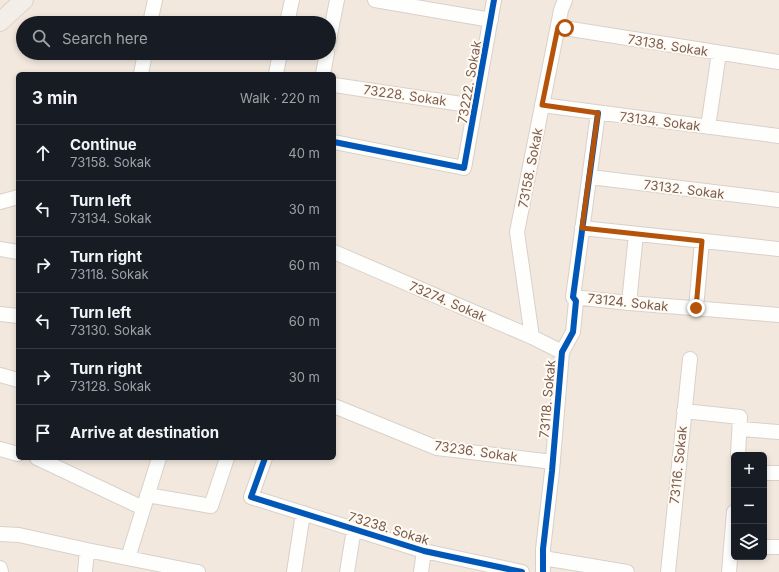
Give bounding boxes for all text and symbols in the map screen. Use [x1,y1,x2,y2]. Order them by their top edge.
search box [16,16,336,60]
route start [556,19,574,37]
icon: search [30,27,52,49]
text: Search here [62,29,148,48]
street label: 73138. Sokak [627,31,709,59]
street label: 73222. Sokak [454,39,484,125]
street label: 73228. Sokak [362,81,448,109]
text: 3 min [32,88,78,108]
text: Walk · 220 m [240,90,320,106]
street label: 73134. Sokak [619,108,701,134]
street label: 73158. Sokak [514,127,546,209]
text: Continue [70,135,137,154]
icon: ahead [32,142,54,164]
text: 40 m [288,145,320,161]
text: 73158. Sokak [70,154,151,170]
street label: 73132. Sokak [643,176,725,202]
text: Turn left [70,191,131,210]
icon: left [32,198,54,220]
text: 30 m [289,201,320,217]
text: 73134. Sokak [70,210,152,226]
text: Turn right [70,247,142,266]
icon: right [32,254,54,276]
text: 60 m [289,257,320,273]
text: 73118. Sokak [70,266,149,282]
street label: 73274. Sokak [407,277,489,325]
street label: 73124. Sokak [587,290,669,314]
route end [687,299,705,317]
text: Turn left [70,303,131,322]
icon: left [32,310,54,332]
text: 60 m [289,313,320,329]
text: 73130. Sokak [70,322,151,338]
text: Turn right [70,359,142,378]
street label: 73118. Sokak [536,359,558,439]
icon: right [32,366,54,388]
text: 30 m [289,369,320,385]
text: 73128. Sokak [70,378,151,394]
icon: arrive [32,422,54,444]
text: Arrive at destination [70,423,219,442]
street label: 73116. Sokak [666,425,690,505]
street label: 73236. Sokak [433,437,519,465]
map controls [731,452,767,560]
button: + [731,452,767,488]
button: − [731,488,767,524]
street label: 73238. Sokak [346,508,432,548]
button: layers [731,524,767,560]

